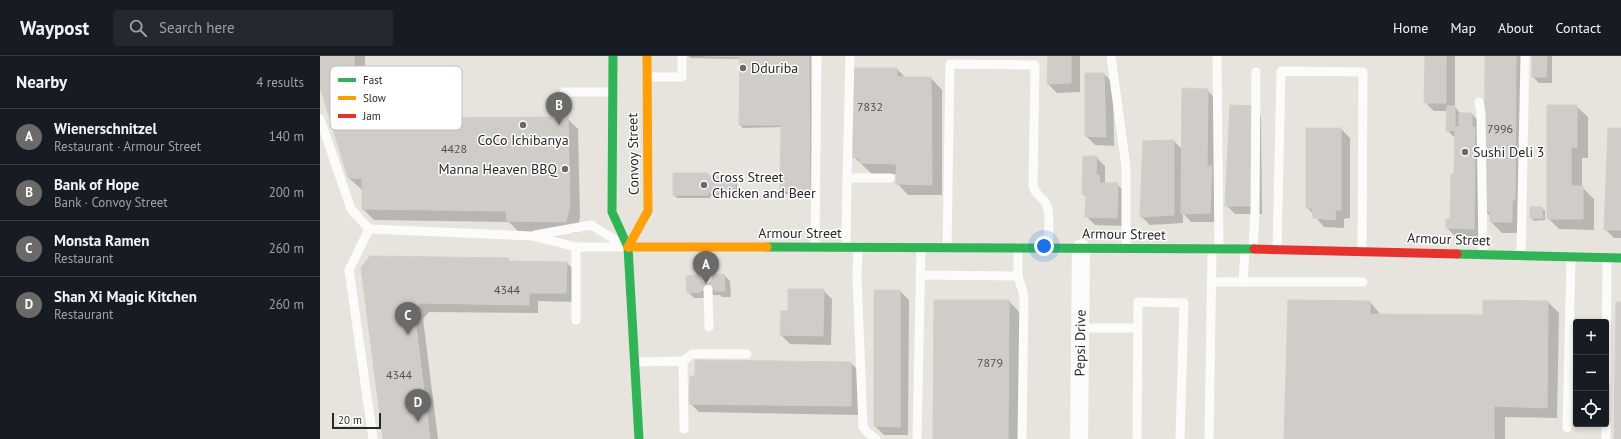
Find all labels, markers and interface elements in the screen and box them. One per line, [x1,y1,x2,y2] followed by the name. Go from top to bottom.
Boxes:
[113,10,393,46] search box
[20,16,89,40] text: Waypost
[127,17,149,39] icon: search
[159,18,235,37] text: Search here
[1393,19,1428,37] text: Home
[1450,19,1476,37] text: Map
[1498,19,1534,37] text: About
[1556,19,1601,37] text: Contact
[751,59,798,77] place label: Dduriba
[738,63,748,73] marker: Dduriba
[330,66,462,130] legend
[16,71,67,93] text: Nearby
[363,73,383,87] text: Fast
[256,74,304,91] text: 4 results
[363,91,386,105] text: Slow
[546,92,572,125] pin: B
[857,99,883,114] house number: 7832
[362,109,381,123] text: Jam
[623,113,643,195] street label: Convoy Street
[54,119,157,138] text: Wienerschnitzel
[518,120,528,130] marker: CoCo Ichibanya
[1487,121,1513,136] house number: 7996
[25,128,33,145] text: A
[269,128,304,145] text: 140 m
[477,131,569,149] place label: CoCo Ichibanya
[54,138,201,155] text: Restaurant · Armour Street
[441,141,467,156] house number: 4428
[1473,143,1545,161] place label: Sushi Deli 3
[1460,147,1470,157] marker: Sushi Deli 3
[438,160,557,178] place label: Manna Heaven BBQ
[560,164,570,174] marker: Manna Heaven BBQ
[712,168,816,202] place label: Cross Street Chicken and Beer
[54,175,139,194] text: Bank of Hope
[699,180,709,190] marker: Cross Street Chicken and Beer
[25,184,33,201] text: B
[269,184,304,201] text: 200 m
[54,194,168,211] text: Bank · Convoy Street
[758,224,842,242] street label: Armour Street
[1082,224,1166,244] street label: Armour Street
[1407,229,1491,249] street label: Armour Street
[54,231,149,250] text: Monsta Ramen
[1034,236,1054,256] your location
[25,240,33,257] text: C
[269,240,304,257] text: 260 m
[54,250,113,267] text: Restaurant
[693,251,719,284] pin: A
[494,282,521,297] house number: 4344
[54,287,197,306] text: Shan Xi Magic Kitchen
[25,296,33,313] text: D
[269,296,304,313] text: 260 m
[395,302,421,335] pin: C
[54,306,113,323] text: Restaurant
[1070,309,1090,377] street label: Pepsi Drive
[1573,319,1609,427] map controls
[1573,319,1609,355] button: +
[977,355,1003,370] house number: 7879
[1573,355,1609,391] button: −
[386,367,413,382] house number: 4344
[405,389,431,422] pin: D
[1573,391,1609,427] button: locate
[332,411,381,430] scale bar
[338,413,362,427] text: 20 m

